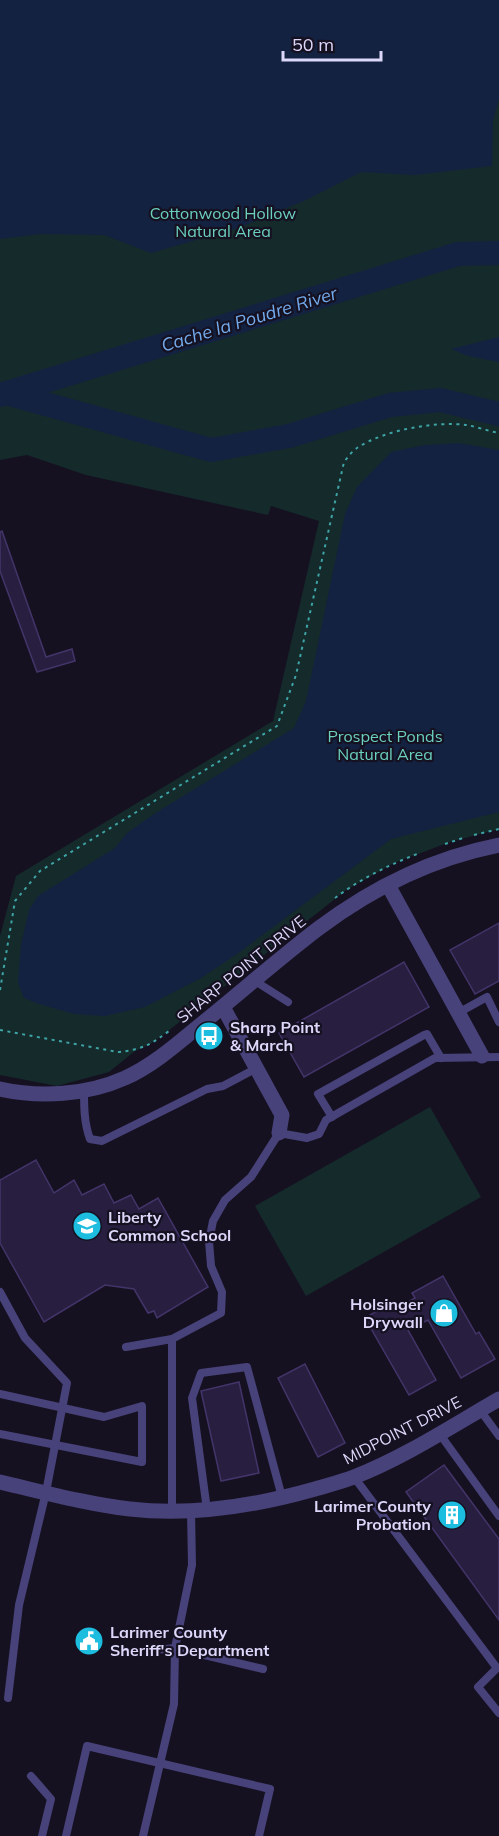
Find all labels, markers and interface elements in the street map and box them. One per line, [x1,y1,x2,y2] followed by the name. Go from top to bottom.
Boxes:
[283,24,380,62] scale bar
[292,33,334,56] text: 50 m
[150,203,296,241] park label: Cottonwood Hollow Natural Area
[158,281,341,357] water label: Cache la Poudre River
[327,726,443,764] park label: Prospect Ponds Natural Area
[173,911,309,1027] street label: SHARP POINT DRIVE
[230,1017,320,1055] place label: Sharp Point & March
[193,1020,225,1052] bus stop icon: Sharp Point & March
[108,1207,231,1245] place label: Liberty Common School
[71,1210,103,1242] school or university icon: Liberty Common School
[350,1294,424,1332] place label: Holsinger Drywall
[428,1297,460,1329] shop icon: Holsinger Drywall
[339,1392,465,1468] street label: MIDPOINT DRIVE
[314,1496,431,1534] place label: Larimer County Probation
[436,1499,468,1531] building icon: Larimer County Probation
[110,1622,269,1660] place label: Larimer County Sheriff's Department
[73,1625,105,1657] public building icon: Larimer County Sheriff's Department

